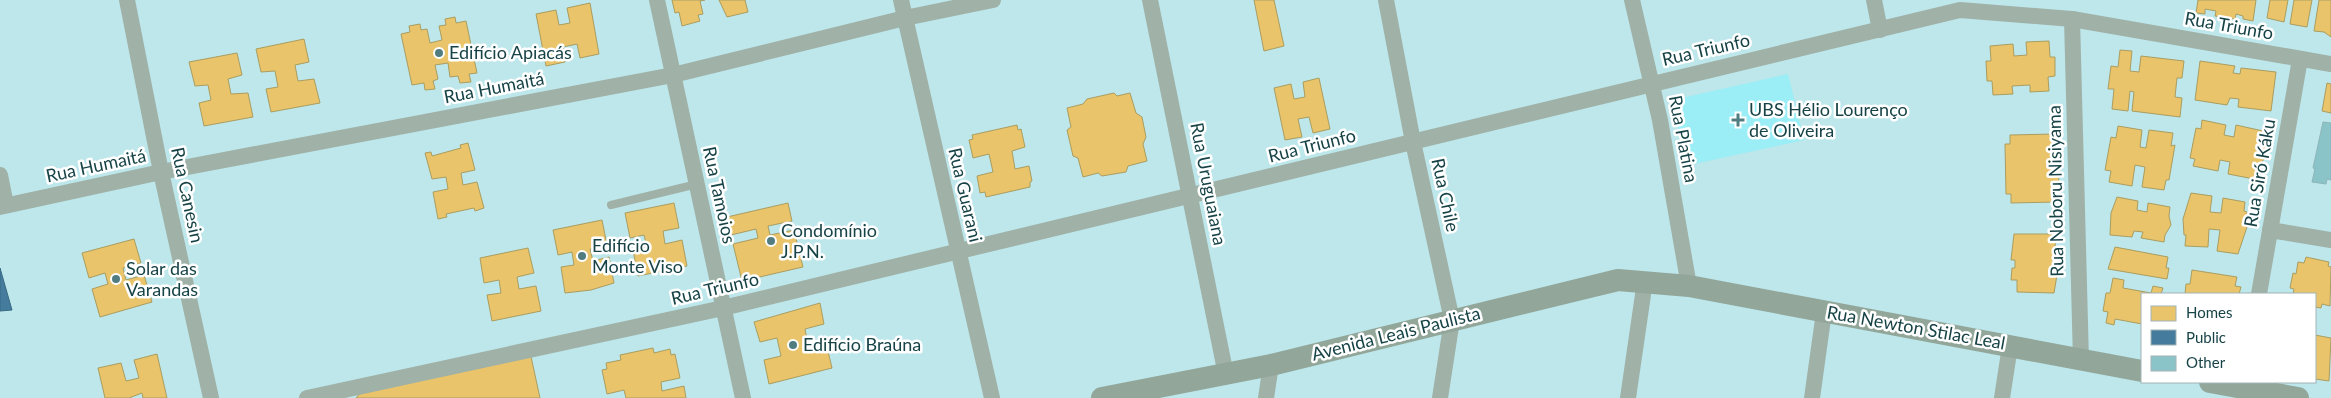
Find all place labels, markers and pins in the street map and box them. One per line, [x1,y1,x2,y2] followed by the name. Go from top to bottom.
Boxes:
[449,41,572,63] place label: Edifício Apiacás
[433,47,445,59] marker: Edifício Apiacás
[1749,98,1908,141] place label: UBS Hélio Lourenço de Oliveira
[1731,113,1745,127] marker: UBS Hélio Lourenço de Oliveira
[781,219,877,262] place label: Condomínio J.P.N.
[592,234,683,277] place label: Edifício Monte Viso
[765,235,777,247] marker: Condomínio J.P.N.
[576,250,588,262] marker: Edifício Monte Viso
[126,257,198,300] place label: Solar das Varandas
[110,273,122,285] marker: Solar das Varandas
[803,333,921,355] place label: Edifício Braúna
[787,339,799,351] marker: Edifício Braúna

